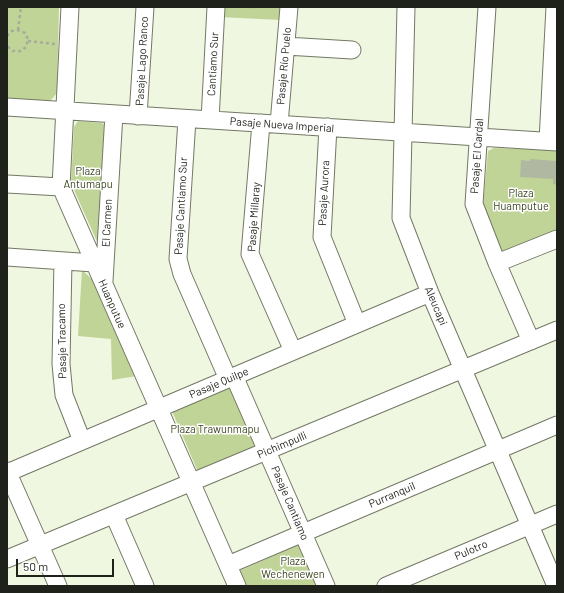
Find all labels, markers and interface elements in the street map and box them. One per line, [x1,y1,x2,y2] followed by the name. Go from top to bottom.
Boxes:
[133,16,151,106] street label: Pasaje Lago Ranco
[274,27,294,105] street label: Pasaje Río Puelo
[205,32,221,96] street label: Cantiamo Sur
[229,115,335,135] street label: Pasaje Nueva Imperial
[468,118,486,194] street label: Pasaje El Cardal
[172,157,190,255] street label: Pasaje Cantiamo Sur
[316,160,332,226] street label: Pasaje Aurora
[63,164,113,190] park label: Plaza Antumapu
[245,182,263,252] street label: Pasaje Millaray
[493,186,549,212] park label: Plaza Huamputue
[99,198,115,248] street label: El Carmen
[95,277,129,331] street label: Huanputue
[422,284,450,328] street label: Aleucapi
[55,303,69,379] street label: Pasaje Tracamo
[187,365,251,401] street label: Pasaje Quilpe
[170,422,260,436] park label: Plaza Trawunmapu
[255,429,309,461] street label: Pichimpulli
[268,464,312,542] street label: Pasaje Cantiamo
[367,479,417,511] street label: Purranquil
[452,537,490,563] street label: Pulotro
[18,551,116,577] scale bar
[261,554,325,580] park label: Plaza Wechenewen
[23,559,48,573] text: 50 m

